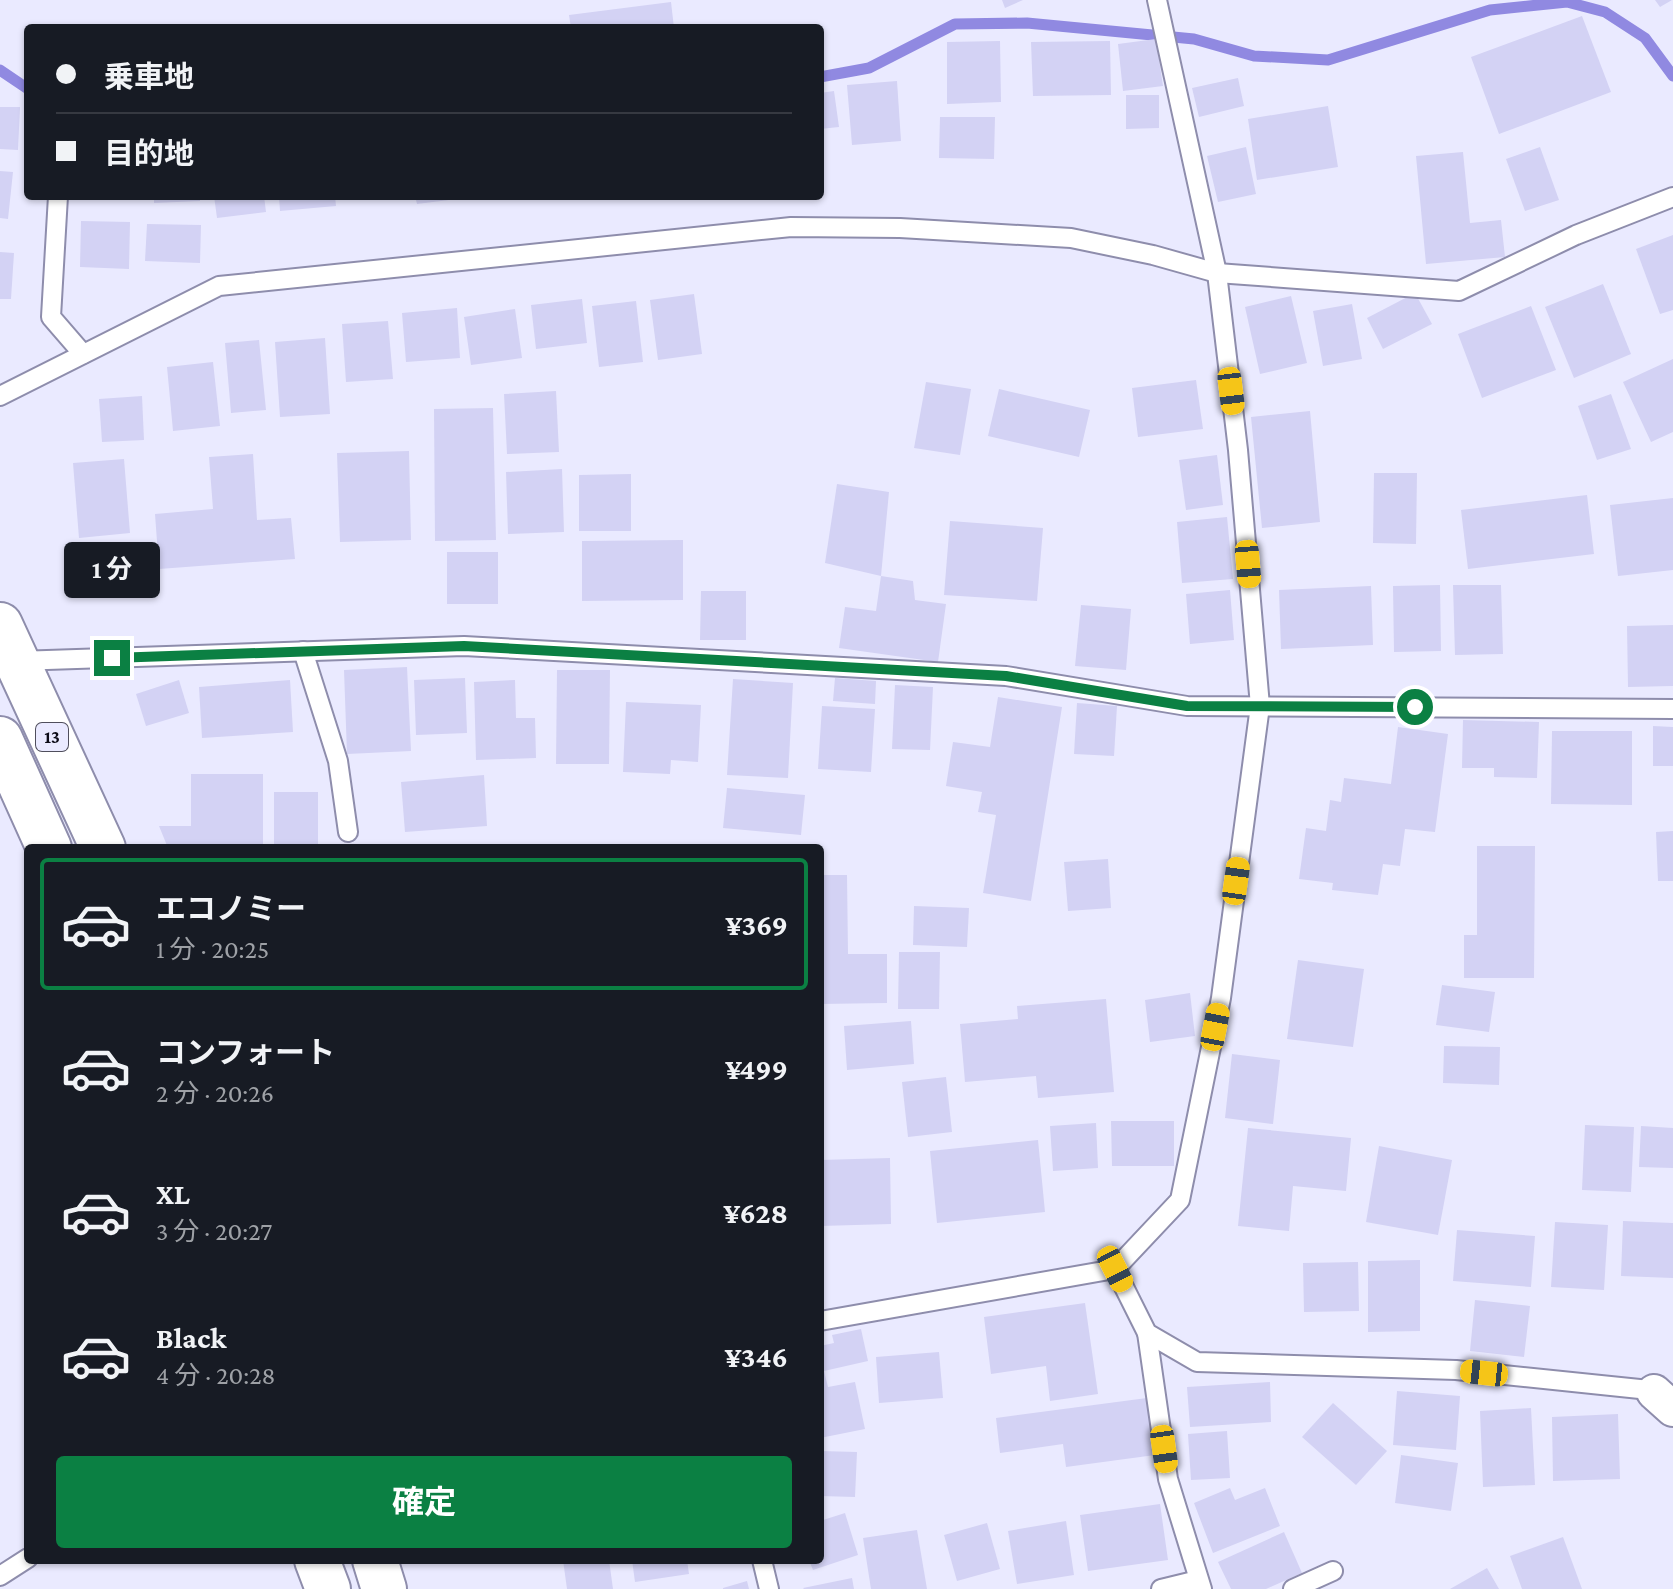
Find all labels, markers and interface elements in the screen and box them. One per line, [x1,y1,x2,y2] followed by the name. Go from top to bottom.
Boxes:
[104,60,194,93] text: 乗車地
[104,137,194,170] text: 目的地
[1216,366,1246,416] car
[1234,539,1262,589] car
[64,542,160,598] callout: 1 分
[92,555,132,584] text: 1 分
[94,640,130,676] route end
[1397,689,1433,725] route start
[36,723,68,751] road number: 13
[1221,856,1251,906] car
[60,888,132,960] icon: car
[156,892,306,925] text: エコノミー
[725,908,788,941] text: ¥369
[156,935,269,964] text: 1 分 · 20:25
[1199,1001,1231,1053] car
[60,1032,132,1104] icon: car
[156,1036,335,1069] text: コンフォート
[725,1052,788,1085] text: ¥499
[156,1079,274,1108] text: 2 分 · 20:26
[60,1176,132,1248] icon: car
[156,1177,190,1210] text: XL
[723,1196,788,1229] text: ¥628
[156,1217,272,1246] text: 3 分 · 20:27
[1093,1242,1137,1296] car
[60,1320,132,1392] icon: car
[156,1321,227,1354] text: Black
[725,1340,788,1373] text: ¥346
[1459,1359,1509,1387] car
[156,1361,276,1390] text: 4 分 · 20:28
[1149,1424,1179,1474] car
[56,1456,792,1548] button: 確定

